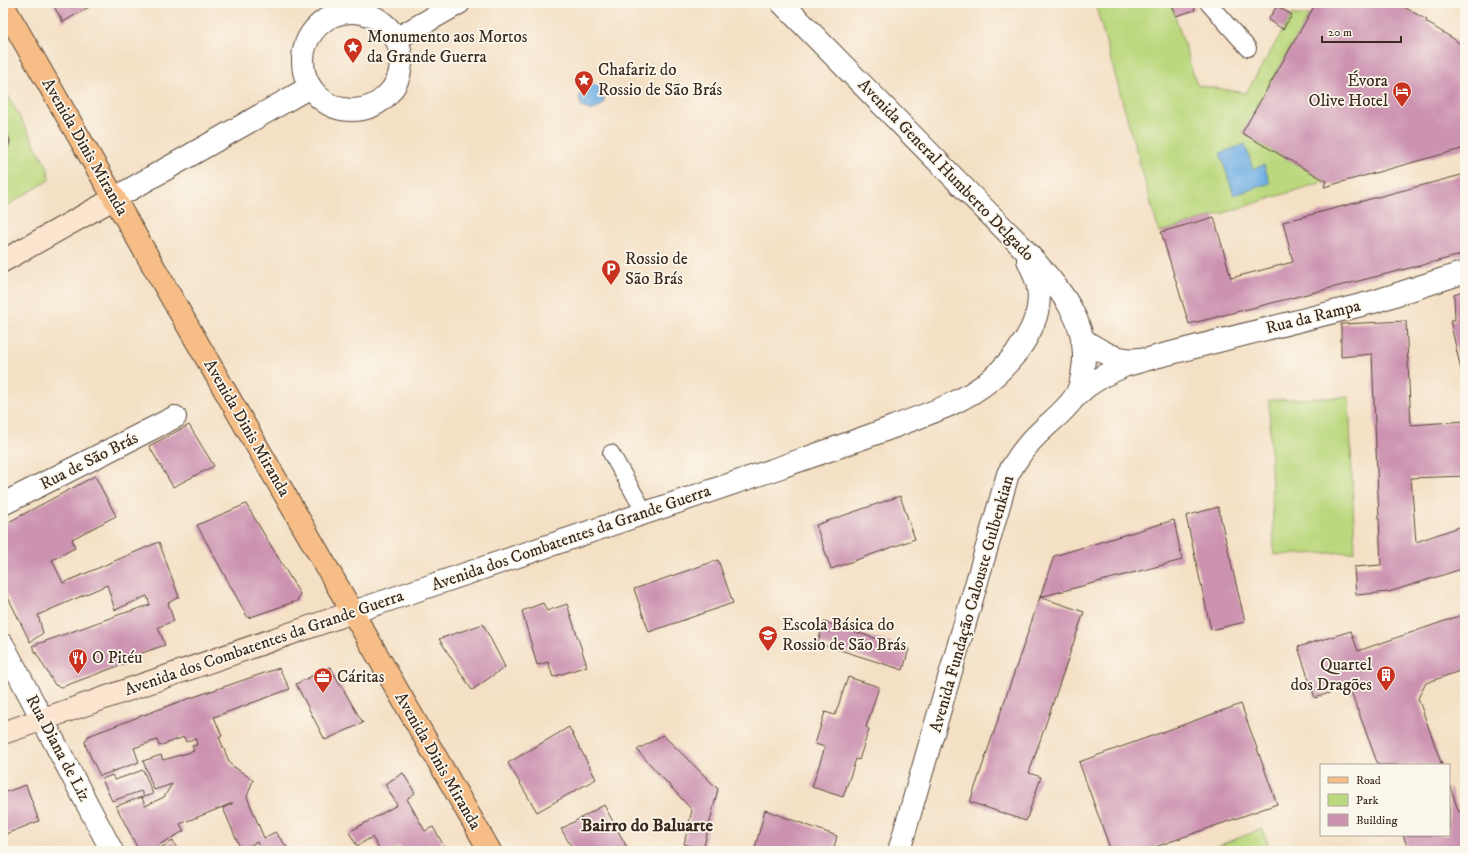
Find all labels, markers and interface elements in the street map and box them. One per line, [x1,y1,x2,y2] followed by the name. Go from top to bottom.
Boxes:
[1322,18,1401,44] scale bar
[1328,25,1352,40] text: 20 m
[367,26,528,68] place label: Monumento aos Mortos da Grande Guerra
[342,36,364,64] place icon: Monumento aos Mortos da Grande Guerra
[598,59,723,101] place label: Chafariz do Rossio de São Brás
[573,69,595,97] place icon: Chafariz do Rossio de São Brás
[1309,70,1389,112] place label: Évora Olive Hotel
[37,74,134,220] street label: Avenida Dinis Miranda
[853,74,1039,266] street label: Avenida General Humberto Delgado
[1391,80,1413,108] hotel icon: Évora Olive Hotel
[625,248,688,290] place label: Rossio de São Brás
[600,258,622,286] parking icon: Rossio de São Brás
[1263,294,1363,339] street label: Rua da Rampa
[199,355,296,501] street label: Avenida Dinis Miranda
[36,427,142,495] street label: Rua de São Brás
[925,473,1019,735] street label: Avenida Fundação Calouste Gulbenkian
[428,479,714,596] street label: Avenida dos Combatentes da Grande Guerra
[121,584,407,701] street label: Avenida dos Combatentes da Grande Guerra
[782,614,907,656] place label: Escola Básica do Rossio de São Brás
[757,624,779,652] school or university icon: Escola Básica do Rossio de São Brás
[67,647,89,675] restaurant icon: O Pitéu
[92,647,143,669] place label: O Pitéu
[1290,654,1372,696] place label: Quartel dos Dragões
[1375,664,1397,692] building icon: Quartel dos Dragões
[312,666,334,694] office icon: Cáritas
[337,666,385,688] place label: Cáritas
[390,688,487,834] street label: Avenida Dinis Miranda
[21,691,96,806] street label: Rua Diana de Liz
[1320,764,1450,836] legend
[1356,773,1381,788] text: Road
[1356,793,1378,808] text: Park
[1356,813,1397,828] text: Building
[581,815,714,837] district label: Bairro do Baluarte

